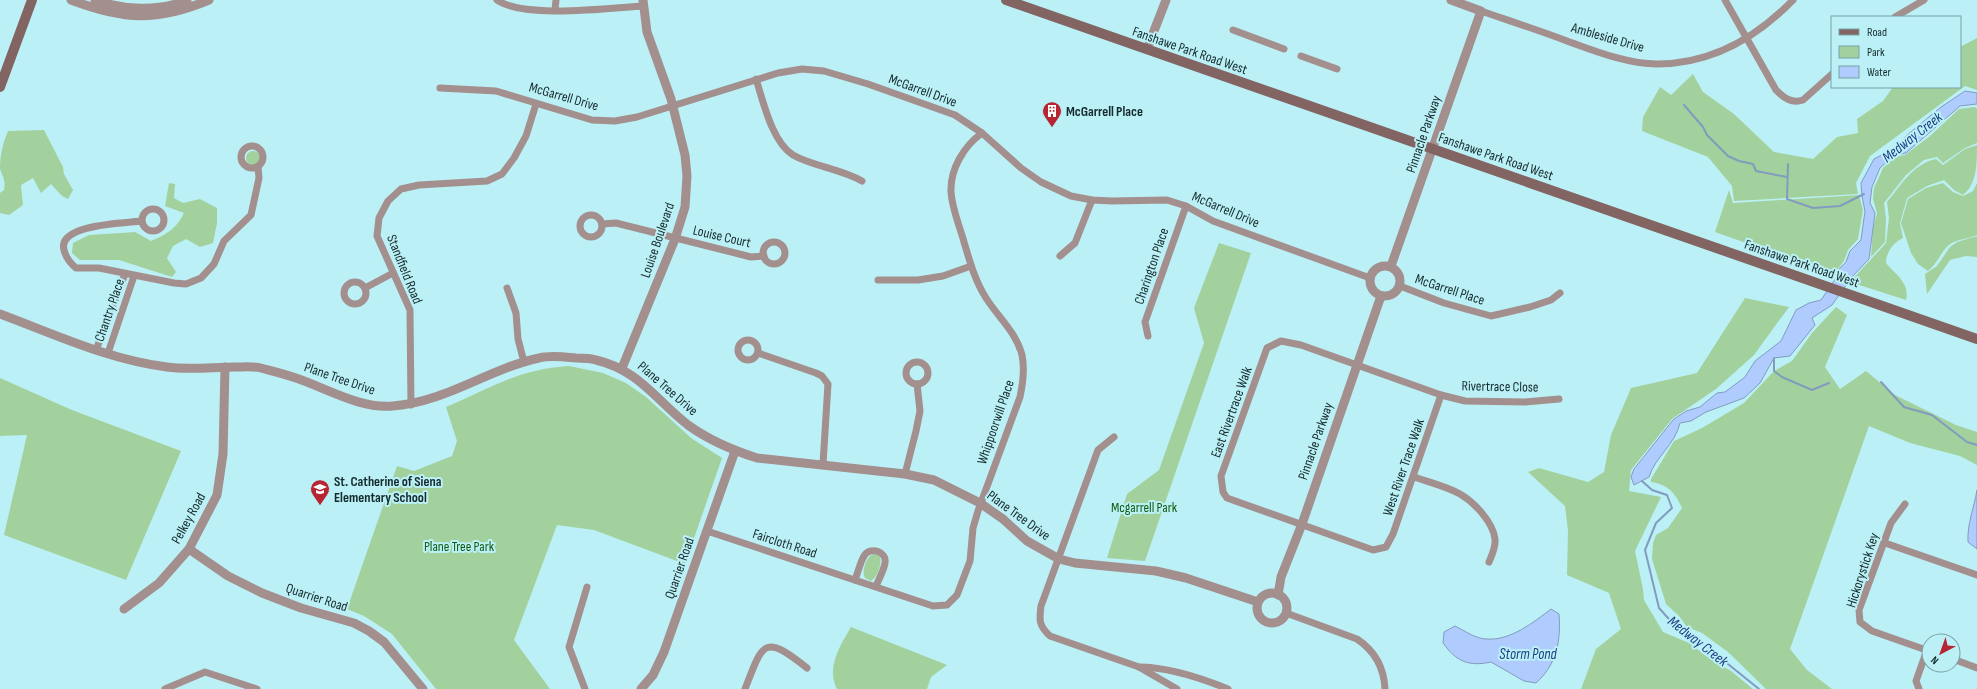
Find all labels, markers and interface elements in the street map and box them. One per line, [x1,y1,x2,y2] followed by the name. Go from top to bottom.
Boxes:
[1831,16,1961,88] legend
[1568,19,1646,56] street label: Ambleside Drive
[1130,23,1250,78] street label: Fanshawe Park Road West
[1867,25,1887,40] text: Road
[1867,45,1885,60] text: Park
[1867,65,1891,80] text: Water
[886,70,959,111] street label: McGarrell Drive
[527,78,601,115] street label: McGarrell Drive
[1402,93,1445,175] street label: Pinnacle Parkway
[1041,100,1063,128] building icon: McGarrell Place
[1066,103,1143,120] place label: McGarrell Place
[1878,108,1947,167] water label: Medway Creek
[1436,129,1556,184] street label: Fanshawe Park Road West
[1190,188,1262,231] street label: McGarrell Drive
[637,200,678,280] street label: Louise Boulevard
[691,222,753,251] street label: Louise Court
[1130,226,1172,307] street label: Charington Place
[383,232,426,306] street label: Standfield Road
[1742,236,1862,291] street label: Fanshawe Park Road West
[1413,270,1487,309] street label: McGarrell Place
[91,276,128,344] street label: Chantry Place
[302,358,378,399] street label: Plane Tree Drive
[634,358,701,419] street label: Plane Tree Drive
[1207,364,1256,460] street label: East Rivertrace Walk
[1461,377,1539,396] street label: Rivertrace Close
[973,378,1018,467] street label: Whippoorwill Place
[1294,400,1337,482] street label: Pinnacle Parkway
[1379,416,1428,518] street label: West River Trace Walk
[334,473,442,506] place label: St. Catherine of Siena Elementary School
[309,478,331,506] school or university icon: St. Catherine of Siena Elementary School
[984,487,1054,544] street label: Plane Tree Drive
[167,490,209,547] street label: Pelkey Road
[1111,499,1178,516] park label: Mcgarrell Park
[751,525,819,562] street label: Faircloth Road
[1842,530,1883,610] street label: Hickorystick Key
[661,535,698,601] street label: Quarrier Road
[424,538,495,555] park label: Plane Tree Park
[284,580,350,615] street label: Quarrier Road
[1664,612,1732,671] water label: Medway Creek
[1921,633,1961,673] north arrow
[1499,645,1558,664] water label: Storm Pond
[1928,653,1941,667] text: N

